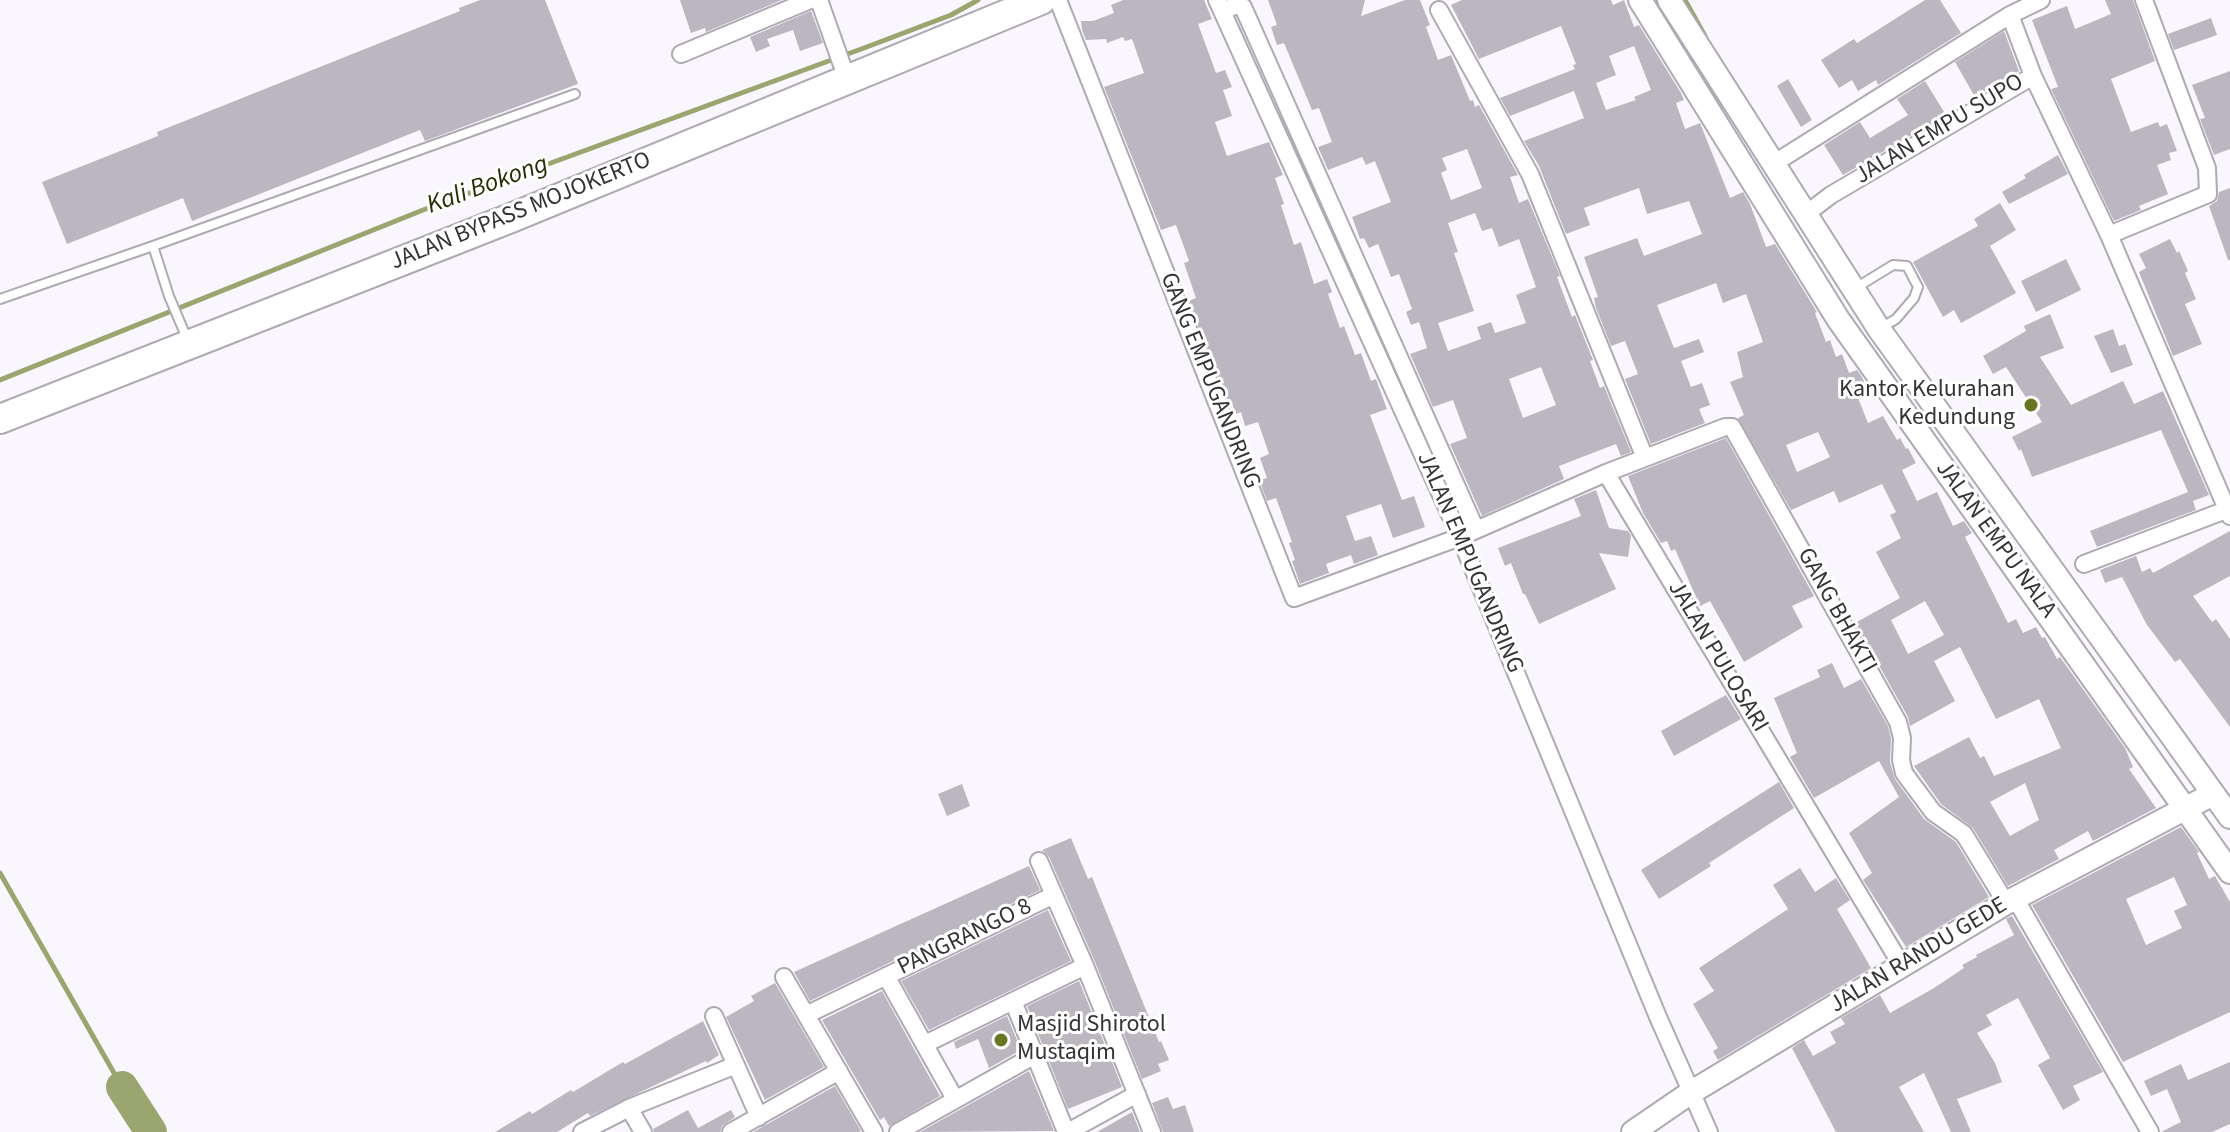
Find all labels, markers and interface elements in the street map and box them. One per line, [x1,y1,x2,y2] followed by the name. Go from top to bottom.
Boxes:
[1851,68,2029,192] street label: JALAN EMPU SUPO
[387,147,655,277] street label: JALAN BYPASS MOJOKERTO
[423,150,553,222] water label: Kali Bokong
[1152,269,1266,493] street label: GANG EMPUGANDRING
[1839,377,2015,433] place label: Kantor Kelurahan Kedundung
[2022,396,2040,414] marker: Kantor Kelurahan Kedundung
[1409,448,1529,678] street label: JALAN EMPUGANDRING
[1928,456,2062,624] street label: JALAN EMPU NALA
[1790,544,1882,678] street label: GANG BHAKTI
[1661,576,1773,738] street label: JALAN PULOSARI
[1825,892,2013,1020] street label: JALAN RANDU GEDE
[893,893,1037,983] street label: PANGRANGO 8
[1017,1012,1166,1068] place label: Masjid Shirotol Mustaqim
[992,1031,1010,1049] marker: Masjid Shirotol Mustaqim

